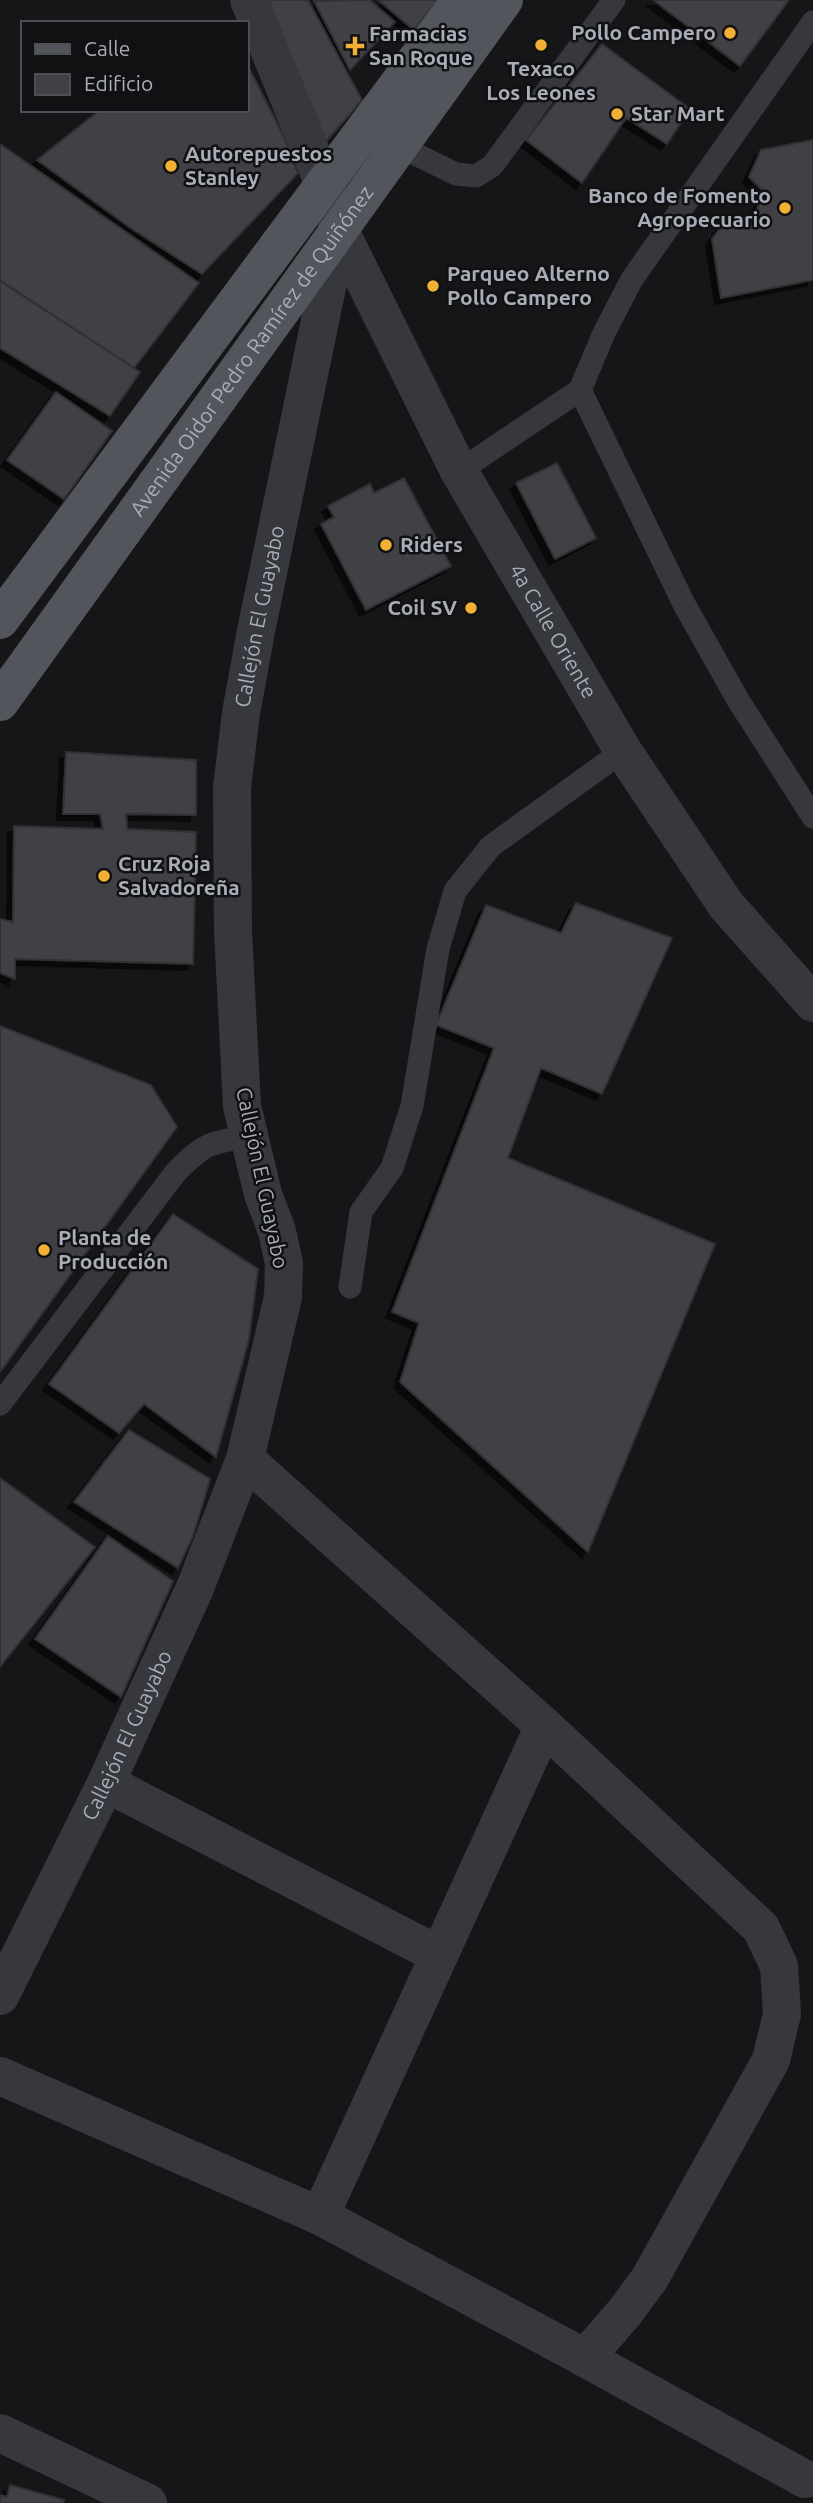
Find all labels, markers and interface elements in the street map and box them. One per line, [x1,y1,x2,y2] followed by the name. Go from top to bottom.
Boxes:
[571,20,716,44] place label: Pollo Campero
[21,21,248,112] legend
[369,21,473,69] place label: Farmacias San Roque
[722,25,738,41] marker: Pollo Campero
[84,36,130,60] text: Calle
[533,37,549,53] marker: Texaco Los Leones
[347,38,363,54] marker: Farmacias San Roque
[486,56,596,104] place label: Texaco Los Leones
[84,71,153,95] text: Edificio
[631,101,724,125] place label: Star Mart
[609,106,625,122] marker: Star Mart
[185,141,332,189] place label: Autorepuestos Stanley
[163,158,179,174] marker: Autorepuestos Stanley
[124,181,378,520] street label: Avenida Oidor Pedro Ramírez de Quiñónez
[588,183,771,231] place label: Banco de Fomento Agropecuario
[777,200,793,216] marker: Banco de Fomento Agropecuario
[447,261,610,309] place label: Parqueo Alterno Pollo Campero
[425,278,441,294] marker: Parqueo Alterno Pollo Campero
[229,523,289,709] street label: Callejón El Guayabo
[400,532,463,556] place label: Riders
[378,537,394,553] marker: Riders
[505,559,602,702] street label: 4a Calle Oriente
[387,595,457,619] place label: Coil SV
[463,600,479,616] marker: Coil SV
[118,851,240,899] place label: Cruz Roja Salvadoreña
[96,868,112,884] marker: Cruz Roja Salvadoreña
[232,1085,294,1271] street label: Callejón El Guayabo
[58,1225,168,1273] place label: Planta de Producción
[36,1242,52,1258] marker: Planta de Producción
[76,1646,176,1824] street label: Callejón El Guayabo

